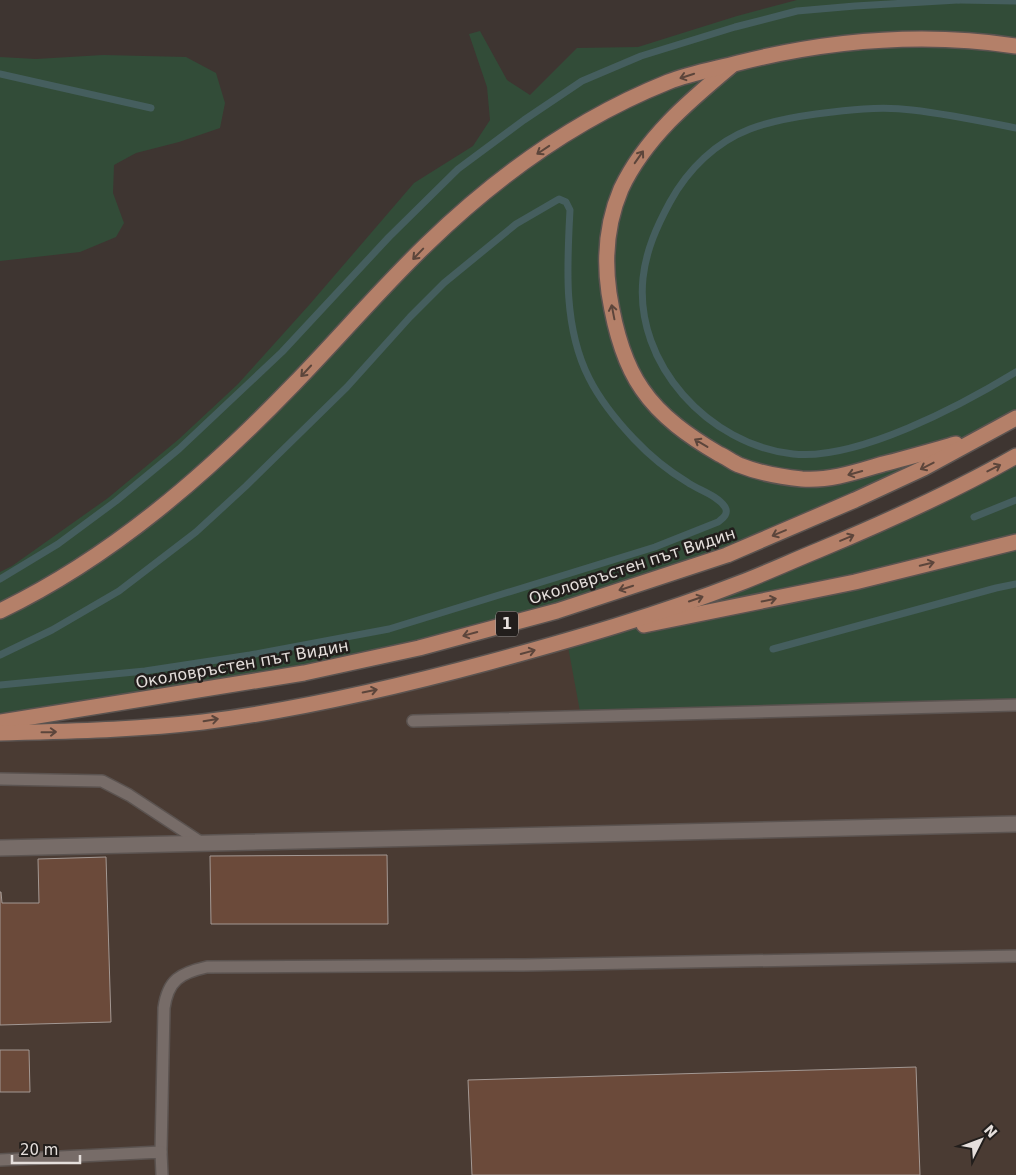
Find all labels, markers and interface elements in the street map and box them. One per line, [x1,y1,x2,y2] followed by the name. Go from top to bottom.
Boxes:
[679,72,695,81] one-way arrow
[536,145,550,155] one-way arrow
[634,151,645,165] one-way arrow
[412,247,424,260] one-way arrow
[607,305,617,321] one-way arrow
[300,365,312,378] one-way arrow
[694,437,708,447] one-way arrow
[920,462,935,471] one-way arrow
[986,463,1001,473] one-way arrow
[847,468,863,478] one-way arrow
[526,524,738,608] street label: Околовръстен път Видин
[772,528,787,538] one-way arrow
[839,533,854,543] one-way arrow
[919,559,935,568] one-way arrow
[619,584,635,594] one-way arrow
[688,594,703,603] one-way arrow
[760,595,776,604] one-way arrow
[496,612,518,636] road number: 1
[463,630,479,639] one-way arrow
[134,636,350,692] street label: Околовръстен път Видин
[520,646,536,656] one-way arrow
[362,686,378,695] one-way arrow
[202,715,218,725] one-way arrow
[40,727,56,737] one-way arrow
[956,1115,1006,1165] north arrow
[981,1122,1001,1141] text: N
[12,1132,80,1164] scale bar
[20,1141,58,1159] text: 20 m

